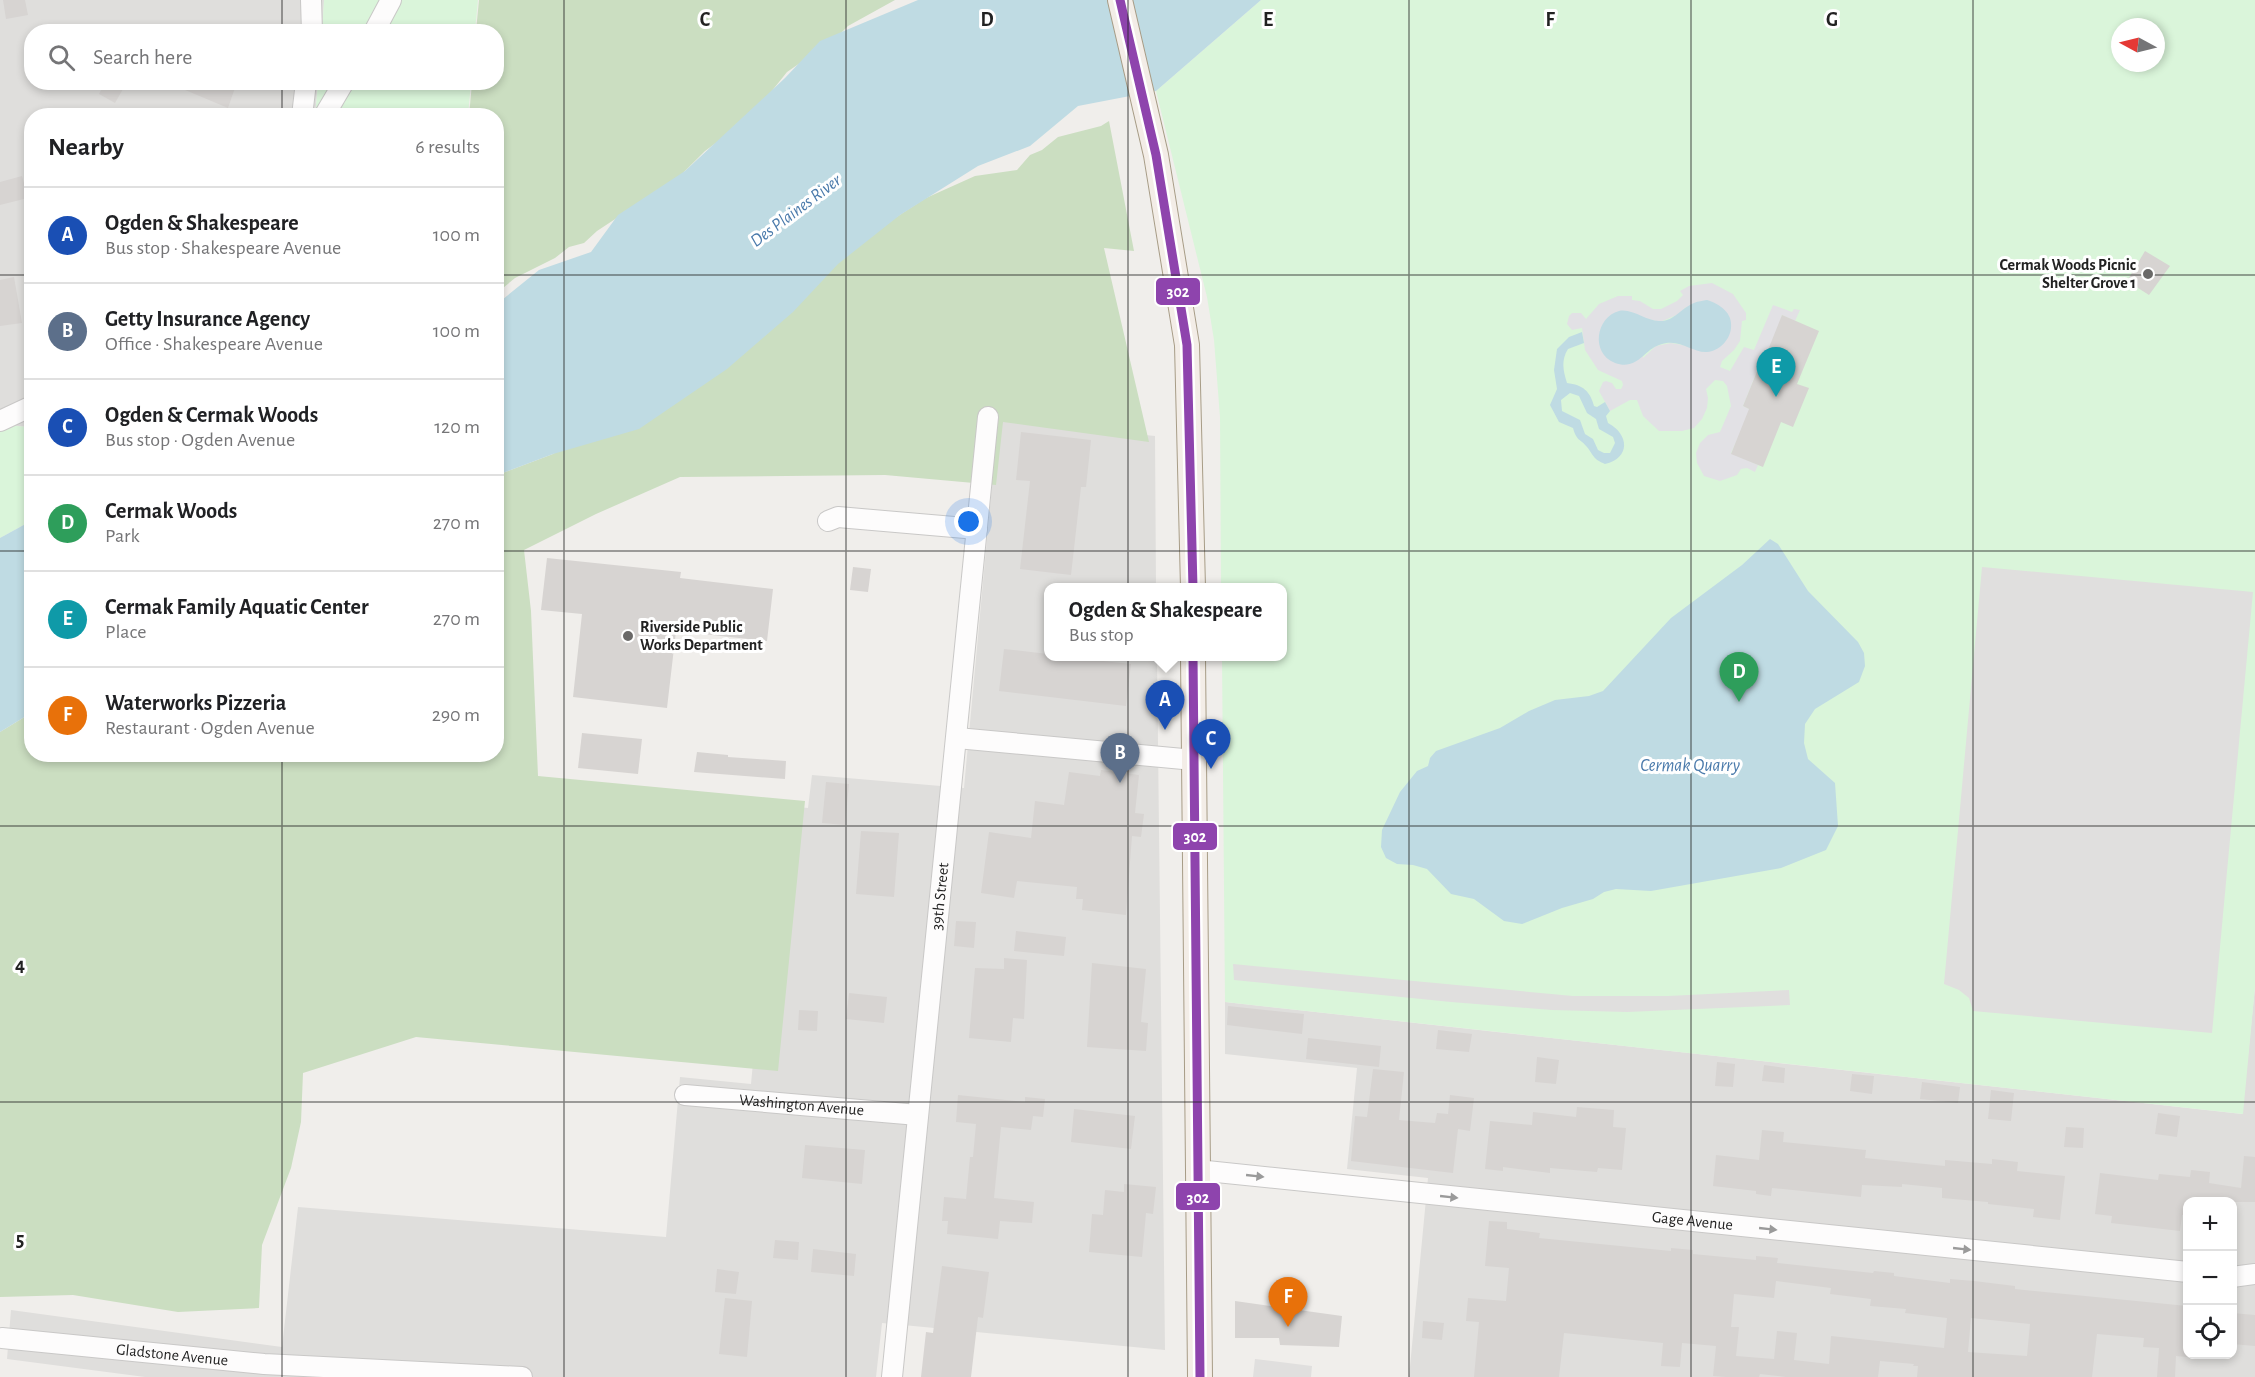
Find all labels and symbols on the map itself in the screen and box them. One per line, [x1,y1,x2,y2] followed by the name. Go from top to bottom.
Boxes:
[700,10,711,30] text: C
[980,10,994,30] text: D
[1263,10,1273,30] text: E
[1545,10,1555,30] text: F
[1826,10,1838,30] text: G
[2111,18,2165,72] north arrow
[747,171,846,251] water label: Des Plaines River
[2000,257,2136,291] place label: Cermak Woods Picnic Shelter Grove 1
[2141,267,2155,281] marker: Cermak Woods Picnic Shelter Grove 1
[1155,277,1201,306] line badge: 302
[1167,284,1190,300] text: 302
[1756,348,1796,397] pin: E
[954,507,983,536] your location
[640,619,763,653] place label: Riverside Public Works Department
[621,629,635,643] marker: Riverside Public Works Department
[1720,652,1758,702] pin: D
[1146,680,1184,730] pin: A
[1192,720,1230,769] pin: C
[1100,734,1140,783] pin: B
[1640,757,1740,775] water label: Cermak Quarry
[1172,822,1218,851] line badge: 302
[1184,829,1207,845] text: 302
[929,862,951,931] street label: 39th Street
[15,955,25,975] text: 4
[738,1092,865,1118] street label: Washington Avenue
[1246,1171,1265,1181] one-way arrow
[1175,1182,1221,1211] line badge: 302
[1187,1190,1210,1206] text: 302
[1440,1192,1459,1201] one-way arrow
[1651,1209,1734,1233] street label: Gage Avenue
[1759,1224,1778,1234] one-way arrow
[16,1230,24,1250] text: 5
[1953,1244,1972,1254] one-way arrow
[1268,1278,1308,1327] pin: F
[115,1341,229,1368] street label: Gladstone Avenue

